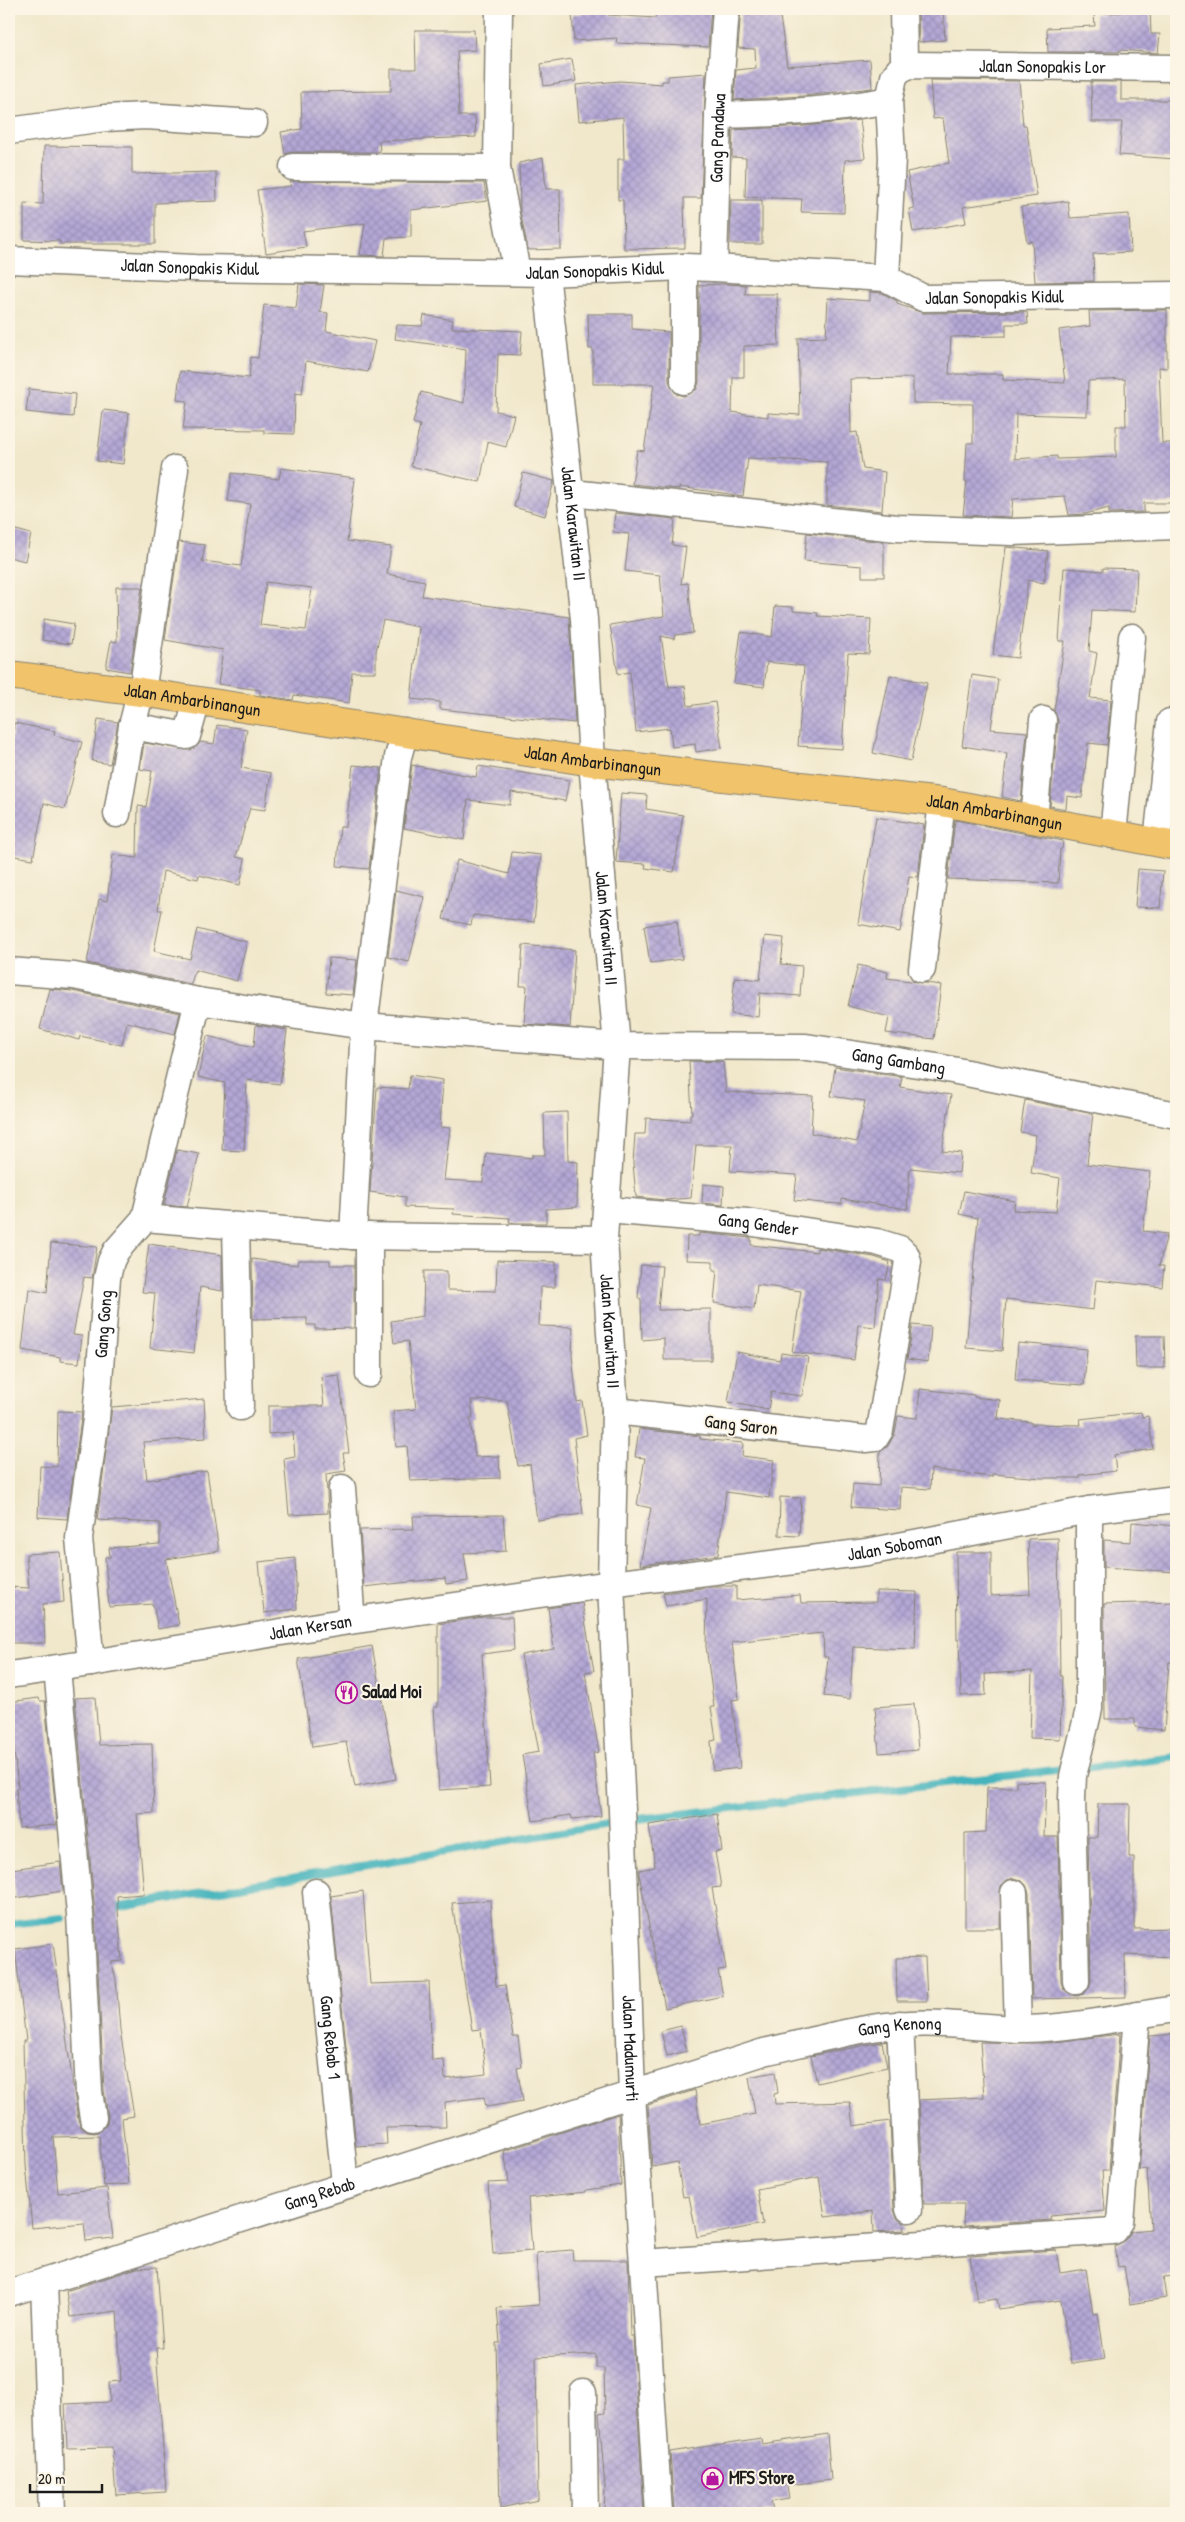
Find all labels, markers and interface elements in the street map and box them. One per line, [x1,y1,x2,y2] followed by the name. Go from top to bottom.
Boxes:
[979,53,1106,79] street label: Jalan Sonopakis Lor
[703,92,732,183] street label: Gang Pandawa
[120,252,260,281] street label: Jalan Sonopakis Kidul
[525,255,665,285] street label: Jalan Sonopakis Kidul
[925,283,1064,310] street label: Jalan Sonopakis Kidul
[555,465,593,582] street label: Jalan Karawitan II
[122,677,263,722] street label: Jalan Ambarbinangun
[522,739,663,782] street label: Jalan Ambarbinangun
[925,787,1065,836] street label: Jalan Ambarbinangun
[590,870,625,986] street label: Jalan Karawitan II
[850,1041,948,1080] street label: Gang Gambang
[717,1207,800,1242] street label: Gang Gender
[594,1273,627,1389] street label: Jalan Karawitan II
[88,1289,118,1359] street label: Gang Gong
[703,1408,779,1441] street label: Gang Saron
[846,1525,944,1566] street label: Jalan Soboman
[267,1608,353,1646] street label: Jalan Kersan
[362,1679,422,1704] place label: Salad Moi
[334,1680,358,1704] restaurant icon: Salad Moi
[314,1994,348,2080] street label: Gang Rebab 1
[617,1995,645,2102] street label: Jalan Madumurti
[856,2010,942,2042] street label: Gang Kenong
[281,2170,358,2216] street label: Gang Rebab
[30,2462,102,2494] scale bar
[729,2465,795,2490] place label: MFS Store
[701,2466,725,2490] shop icon: MFS Store
[38,2468,65,2489] text: 20 m

